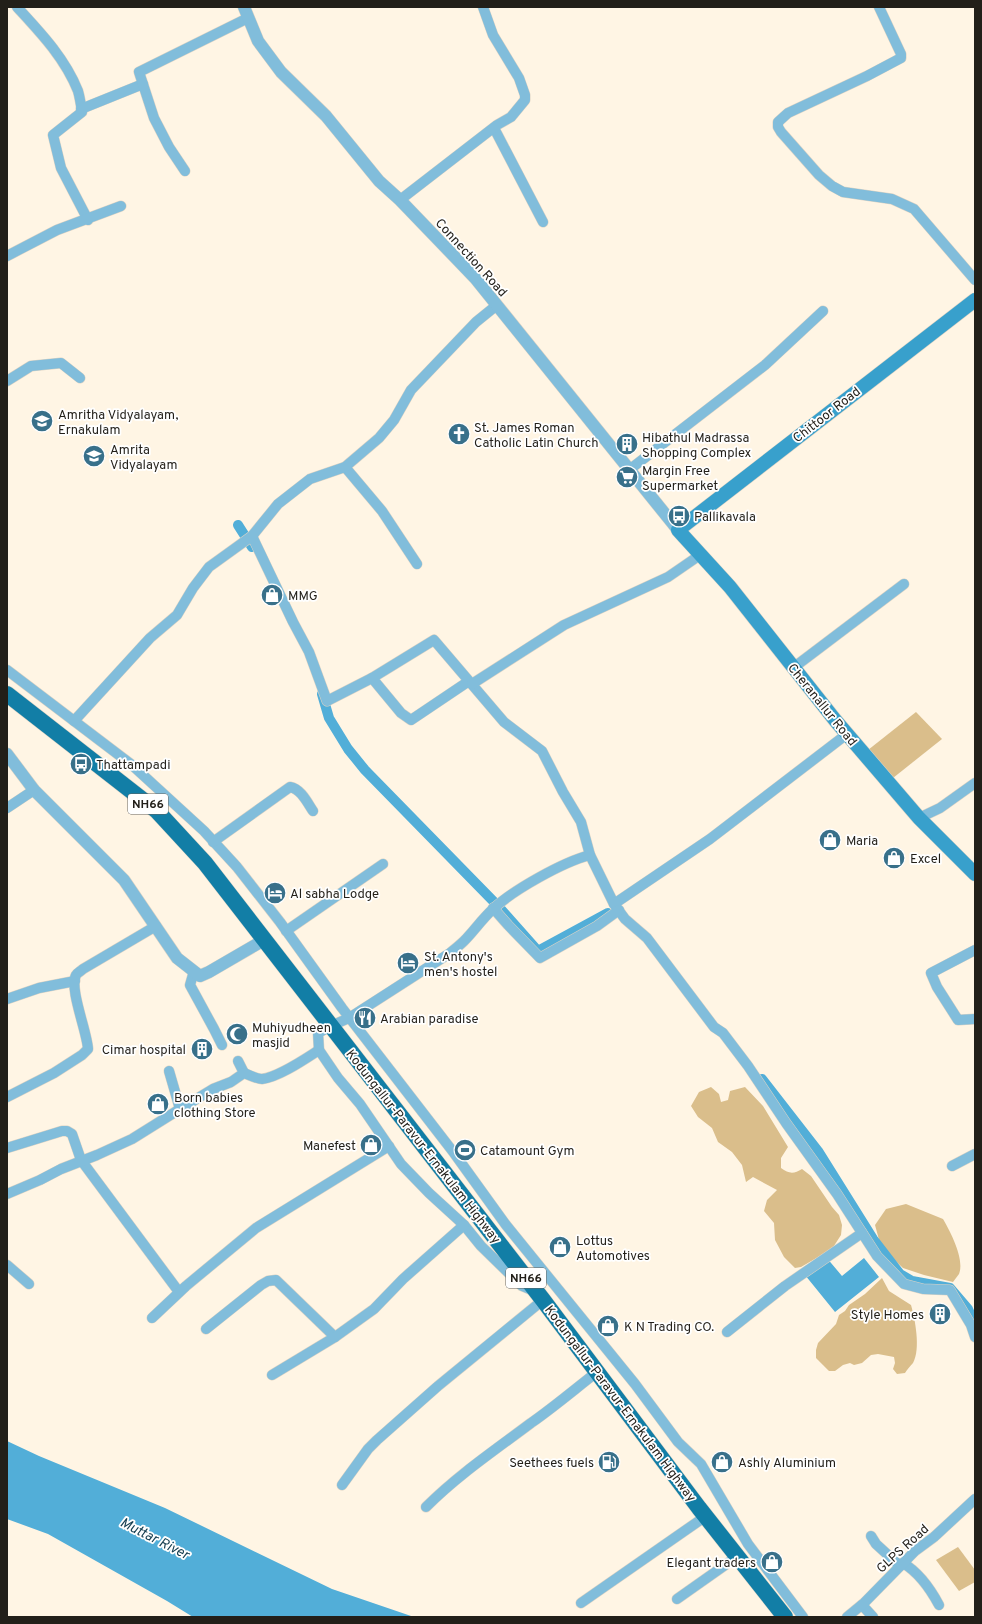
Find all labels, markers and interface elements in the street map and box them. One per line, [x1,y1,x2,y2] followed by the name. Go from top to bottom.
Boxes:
[431,216,510,301] street label: Connection Road
[790,384,864,447] street label: Chittoor Road
[29,408,55,434] school or university icon: Amritha Vidyalayam, Ernakulam
[58,408,178,439] place label: Amritha Vidyalayam, Ernakulam
[446,421,472,447] church icon: St. James Roman Catholic Latin Church
[474,421,599,452] place label: St. James Roman Catholic Latin Church
[614,431,640,457] building icon: Hibathul Madrassa Shopping Complex
[642,431,752,462] place label: Hibathul Madrassa Shopping Complex
[81,443,107,469] school or university icon: Amrita Vidyalayam
[110,443,177,474] place label: Amrita Vidyalayam
[614,464,640,490] supermarket icon: Margin Free Supermarket
[642,464,718,495] place label: Margin Free Supermarket
[666,503,692,529] bus stop icon: Pallikavala
[694,510,756,526] place label: Pallikavala
[259,582,285,608] shop icon: MMG
[288,589,318,605] place label: MMG
[783,661,860,750] street label: Cheranallur Road
[68,751,94,777] bus stop icon: Thattampadi
[96,758,170,774] place label: Thattampadi
[128,794,168,814] road number: NH66
[817,827,843,853] shop icon: Maria
[846,834,878,850] place label: Maria
[881,845,907,871] shop icon: Excel
[910,852,941,868] place label: Excel
[262,880,288,906] hotel icon: Al sabha Lodge
[290,887,379,903] place label: Al sabha Lodge
[395,950,421,976] hotel icon: St. Antony's men's hostel
[424,950,497,981] place label: St. Antony's men's hostel
[352,1005,378,1031] restaurant icon: Arabian paradise
[380,1012,478,1028] place label: Arabian paradise
[224,1021,250,1047] mosque icon: Muhiyudheen masjid
[252,1021,331,1052] place label: Muhiyudheen masjid
[189,1036,215,1062] building icon: Cimar hospital
[102,1043,186,1059] place label: Cimar hospital
[342,1047,503,1248] street label: Kodungallur-Paravur-Ernakulam Highway
[145,1091,171,1117] shop icon: Born babies clothing Store
[174,1091,256,1122] place label: Born babies clothing Store
[358,1132,384,1158] shop icon: Manefest
[452,1137,478,1163] sports icon: Catamount Gym
[303,1139,356,1155] place label: Manefest
[480,1144,575,1160] place label: Catamount Gym
[547,1234,573,1260] shop icon: Lottus Automotives
[576,1234,650,1265] place label: Lottus Automotives
[506,1268,546,1288] road number: NH66
[927,1301,953,1327] building icon: Style Homes
[540,1303,699,1506] street label: Kodungallur-Paravur-Ernakulam Highway
[851,1308,924,1324] place label: Style Homes
[595,1313,621,1339] shop icon: K N Trading CO.
[624,1320,714,1336] place label: K N Trading CO.
[596,1449,622,1475] fuel station icon: Seethees fuels
[709,1449,735,1475] shop icon: Ashly Aluminium
[509,1456,594,1472] place label: Seethees fuels
[738,1456,836,1472] place label: Ashly Aluminium
[117,1515,193,1565] water label: Muttar River
[874,1522,933,1577] street label: GLPS Road
[759,1549,785,1575] shop icon: Elegant traders
[666,1556,756,1572] place label: Elegant traders

